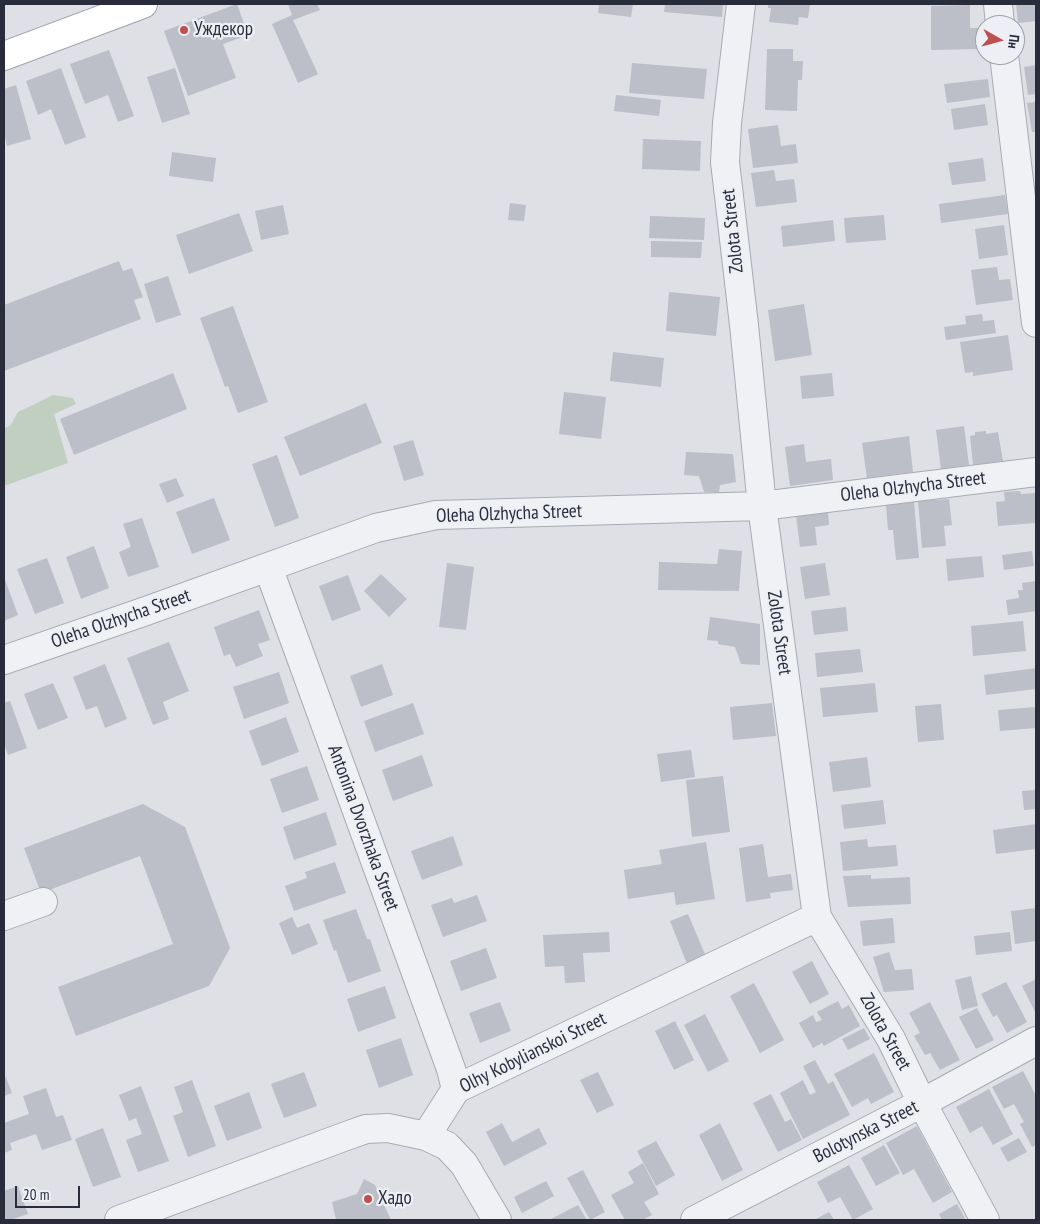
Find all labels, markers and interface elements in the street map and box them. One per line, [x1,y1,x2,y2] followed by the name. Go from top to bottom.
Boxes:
[975,15,1025,65] north arrow
[194,19,253,41] place label: Уждекор
[178,24,190,36] marker: Уждекор
[1004,34,1024,50] text: Пн
[717,188,749,274] street label: Zolota Street
[839,467,987,507] street label: Oleha Olzhycha Street
[436,500,582,528] street label: Oleha Olzhycha Street
[48,584,194,654] street label: Oleha Olzhycha Street
[762,590,796,676] street label: Zolota Street
[322,742,404,914] street label: Antonina Dvorzhaka Street
[855,989,915,1075] street label: Zolota Street
[456,1008,610,1098] street label: Olhy Kobylianskoi Street
[810,1096,922,1168] street label: Bolotynska Street
[18,1176,82,1208] scale bar
[23,1185,49,1204] text: 20 m
[378,1188,412,1210] place label: Хадо
[362,1193,374,1205] marker: Хадо

